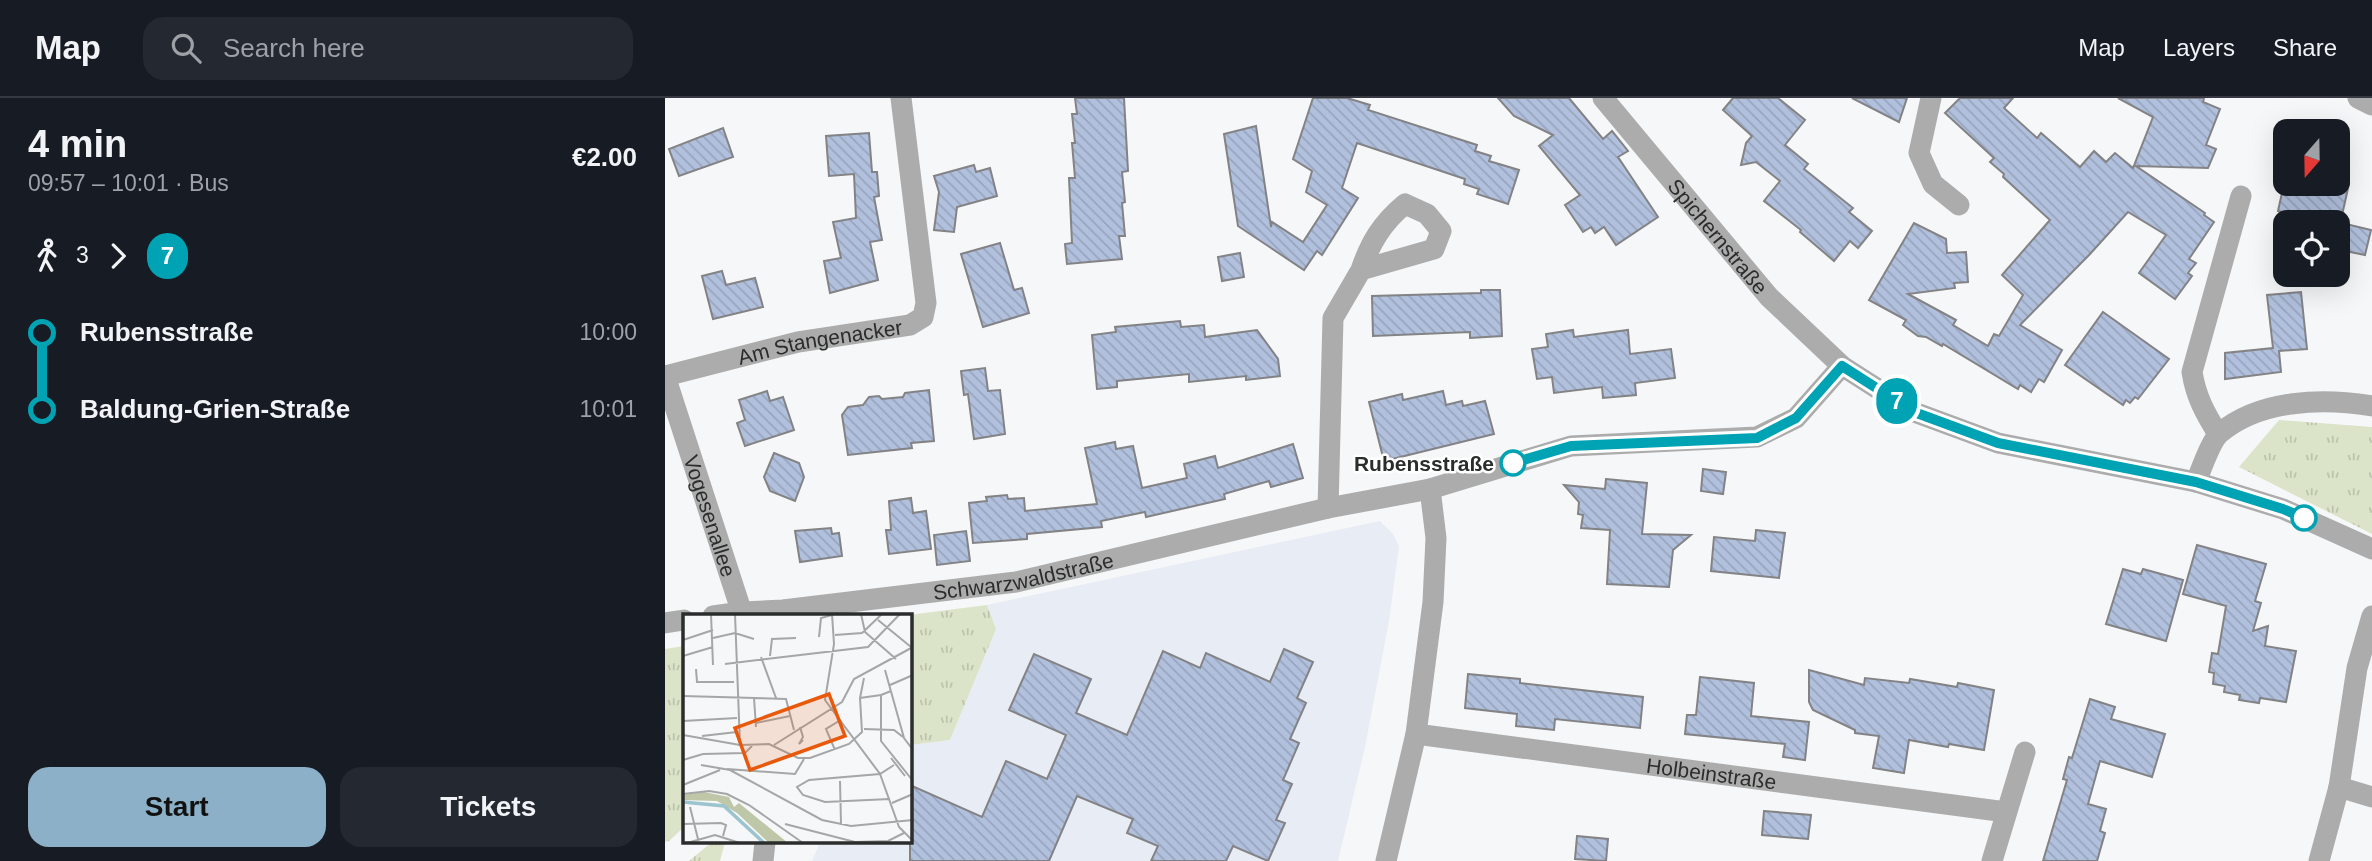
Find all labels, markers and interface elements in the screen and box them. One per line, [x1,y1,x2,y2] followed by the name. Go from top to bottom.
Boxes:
[143,17,633,80] search box
[35,29,101,66] text: Map
[167,29,205,67] icon: search
[223,33,365,63] text: Search here
[2078,34,2125,61] text: Map
[2163,34,2235,61] text: Layers
[2273,34,2337,61] text: Share
[2273,119,2350,196] north arrow
[2273,119,2350,287] map controls
[28,123,127,165] text: 4 min
[572,142,637,172] text: €2.00
[28,170,229,196] text: 09:57 – 10:01 · Bus
[1664,174,1773,298] street label: Spichernstraße
[2273,210,2350,287] button: locate
[28,237,66,275] icon: walk
[99,237,137,275] icon: forward
[76,242,89,268] text: 3
[161,242,174,269] text: 7
[735,315,904,368] street label: Am Stangenacker
[80,317,253,347] text: Rubensstraße
[579,319,637,345] text: 10:00
[1874,378,1920,424] line badge: 7
[1890,387,1904,414] text: 7
[80,394,350,424] text: Baldung-Grien-Straße
[579,396,637,422] text: 10:01
[1500,450,1526,476] marker: Rubensstraße
[680,452,741,579] street label: Vogesenallee
[1354,452,1494,475] place label: Rubensstraße
[2291,505,2317,531] unlabelled marker
[932,548,1116,603] street label: Schwarzwaldstraße
[683,614,912,844] inset map
[1645,753,1778,793] street label: Holbeinstraße
[28,767,326,847] button: Start
[340,767,637,847] button: Tickets

